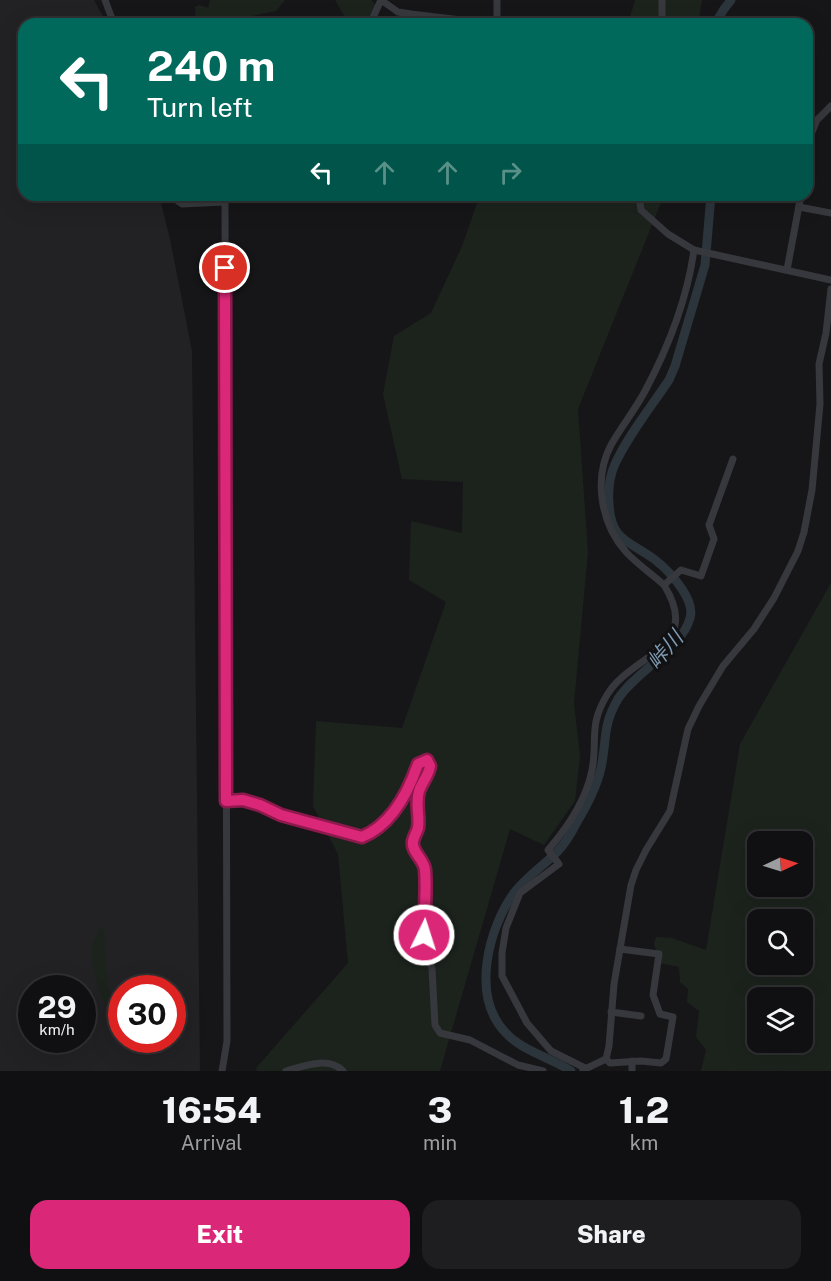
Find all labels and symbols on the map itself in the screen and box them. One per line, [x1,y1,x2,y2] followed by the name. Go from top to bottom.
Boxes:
[199,242,250,293] pin
[641,624,689,674] water label: 峠川
[747,831,813,897] north arrow
[392,903,456,967] position arrow
[108,975,186,1053] speed limit sign: 30

